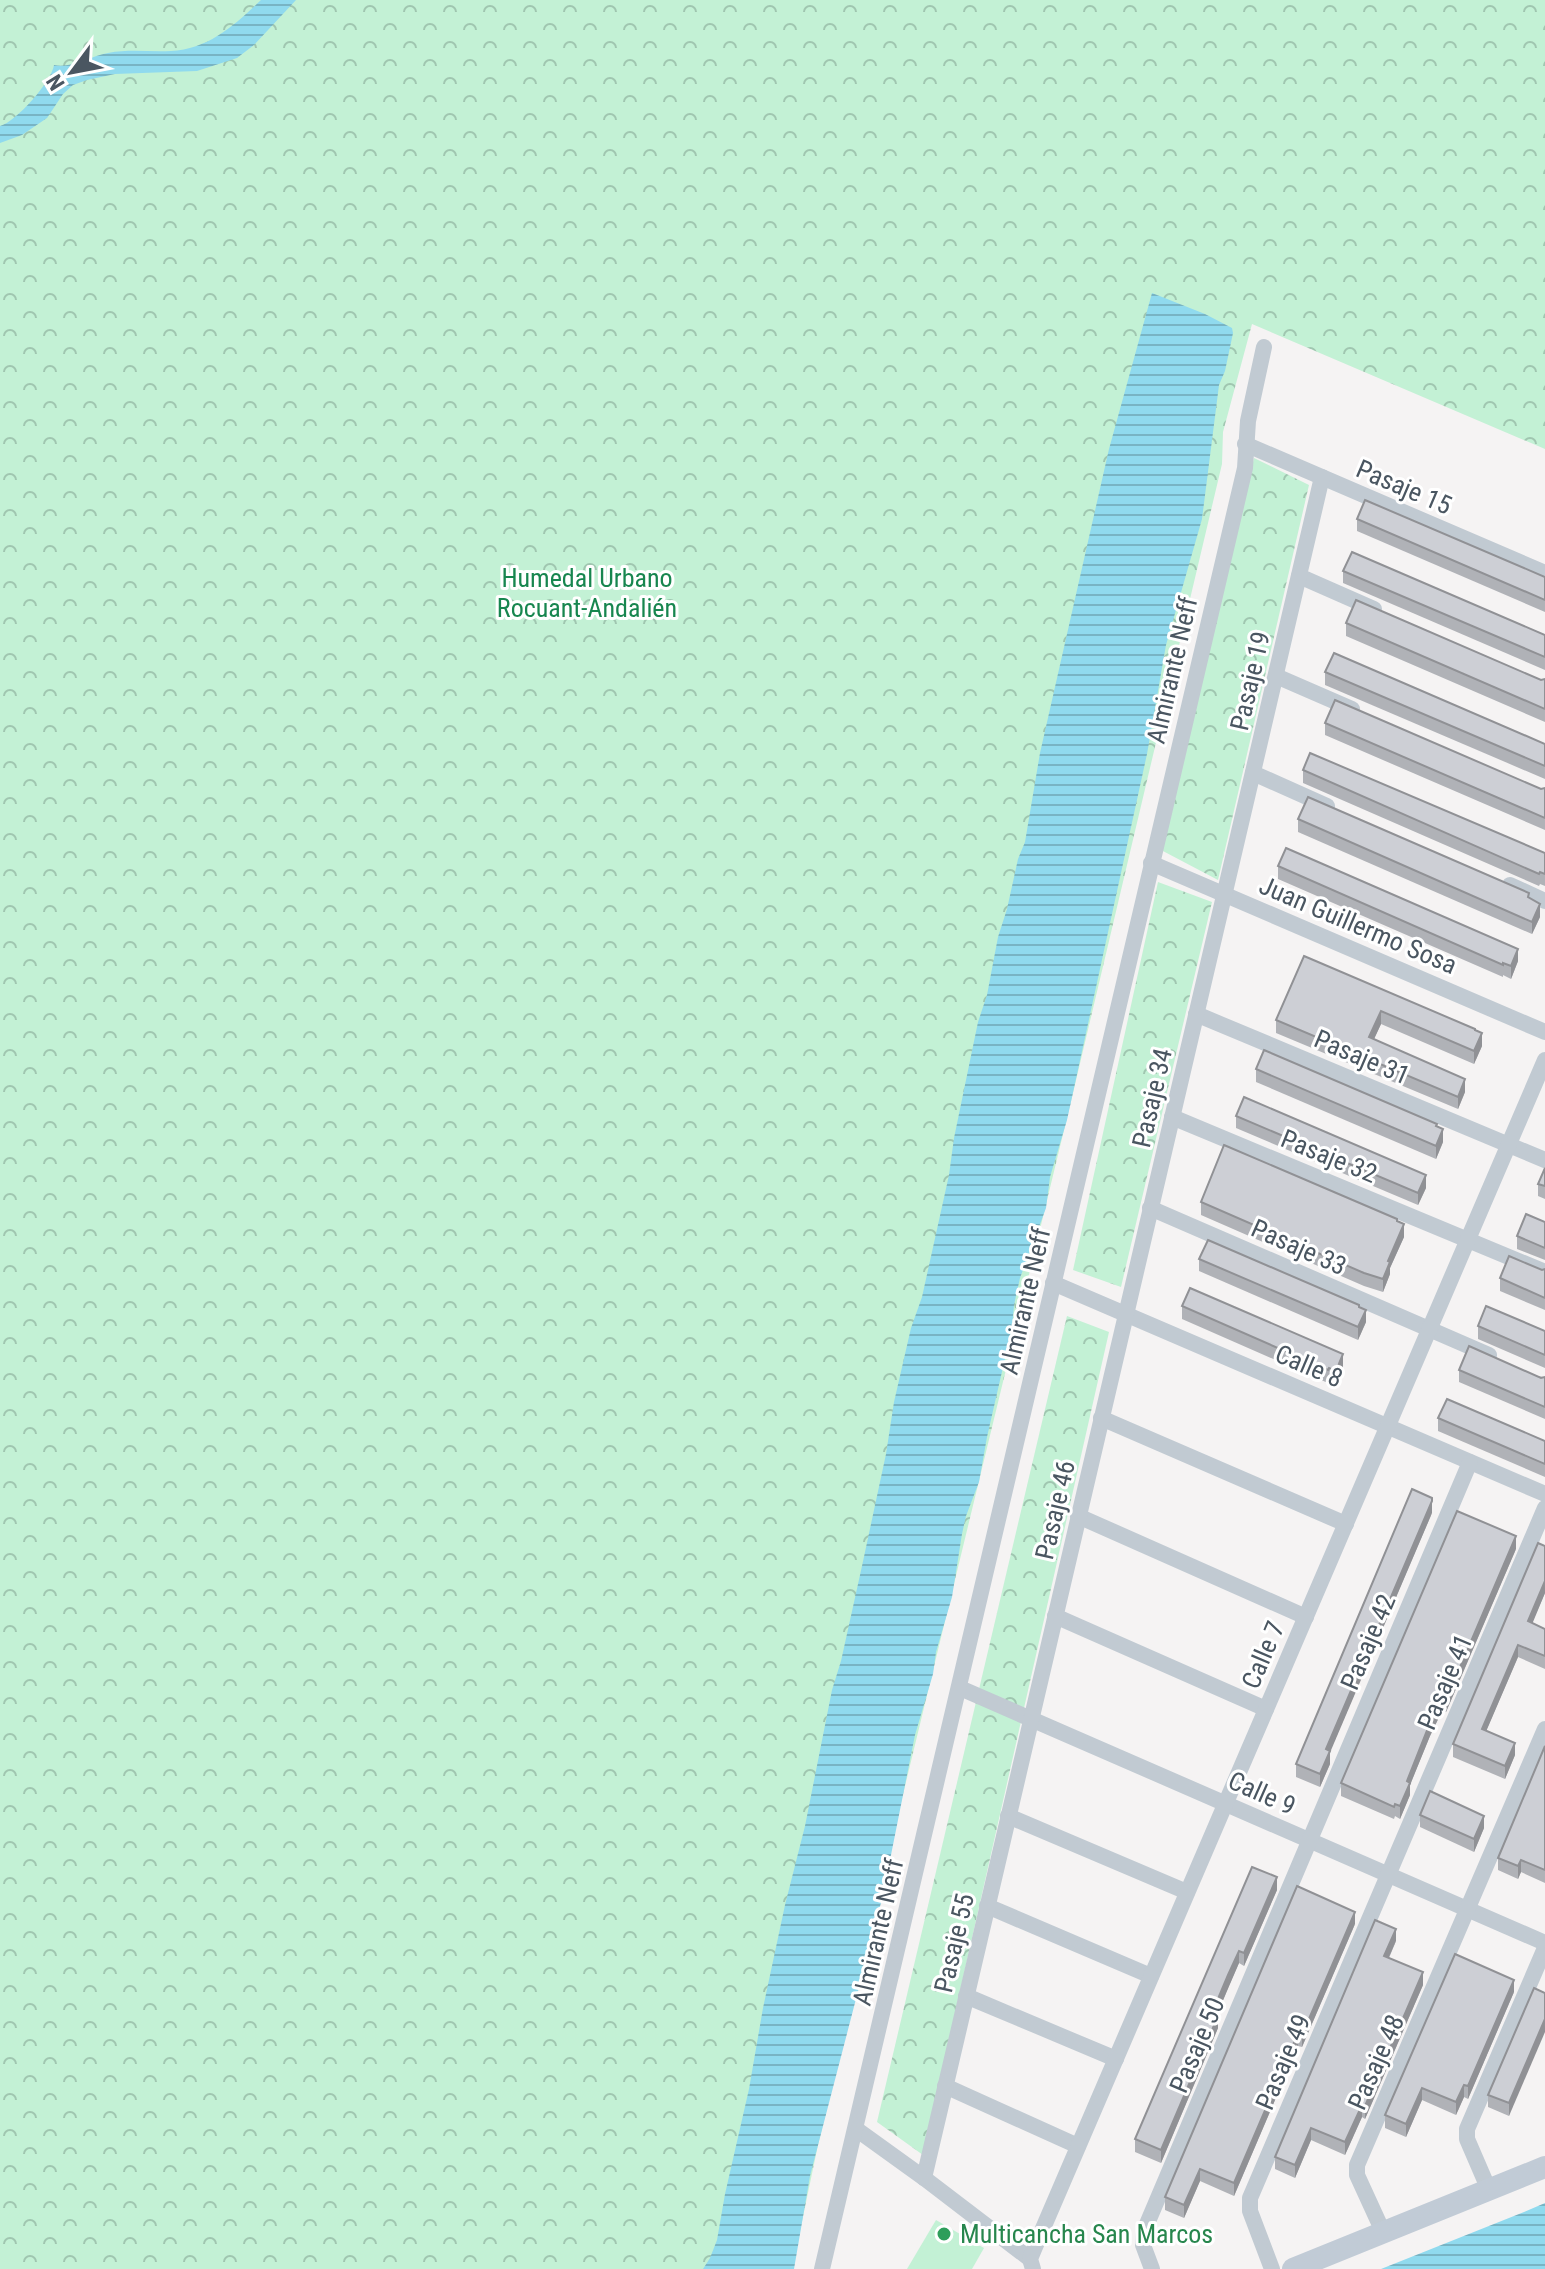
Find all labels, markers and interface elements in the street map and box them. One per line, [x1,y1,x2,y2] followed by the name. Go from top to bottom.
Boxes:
[32,32,112,112] north arrow
[41,70,70,95] text: N
[1352,454,1456,520] street label: Pasaje 15
[497,563,677,623] park label: Humedal Urbano Rocuant-Andalién
[1141,594,1203,746] street label: Almirante Neff
[1224,629,1276,733] street label: Pasaje 19
[1255,870,1461,980] street label: Juan Guillermo Sosa
[1310,1024,1414,1090] street label: Pasaje 31
[1126,1045,1178,1150] street label: Pasaje 34
[1277,1123,1381,1189] street label: Pasaje 32
[1247,1213,1351,1281] street label: Pasaje 33
[994,1225,1056,1377] street label: Almirante Neff
[1271,1338,1347,1394] street label: Calle 8
[1029,1458,1081,1562] street label: Pasaje 46
[1335,1590,1401,1694] street label: Pasaje 42
[1235,1617,1291,1693] street label: Calle 7
[1412,1630,1478,1734] street label: Pasaje 41
[1224,1765,1300,1821] street label: Calle 9
[847,1856,909,2008] street label: Almirante Neff
[928,1891,980,1995] street label: Pasaje 55
[1164,1993,1230,2097] street label: Pasaje 50
[1250,2010,1316,2114] street label: Pasaje 49
[1342,2010,1410,2114] street label: Pasaje 48
[960,2219,1213,2249] place label: Multicancha San Marcos
[935,2225,953,2243] marker: Multicancha San Marcos

